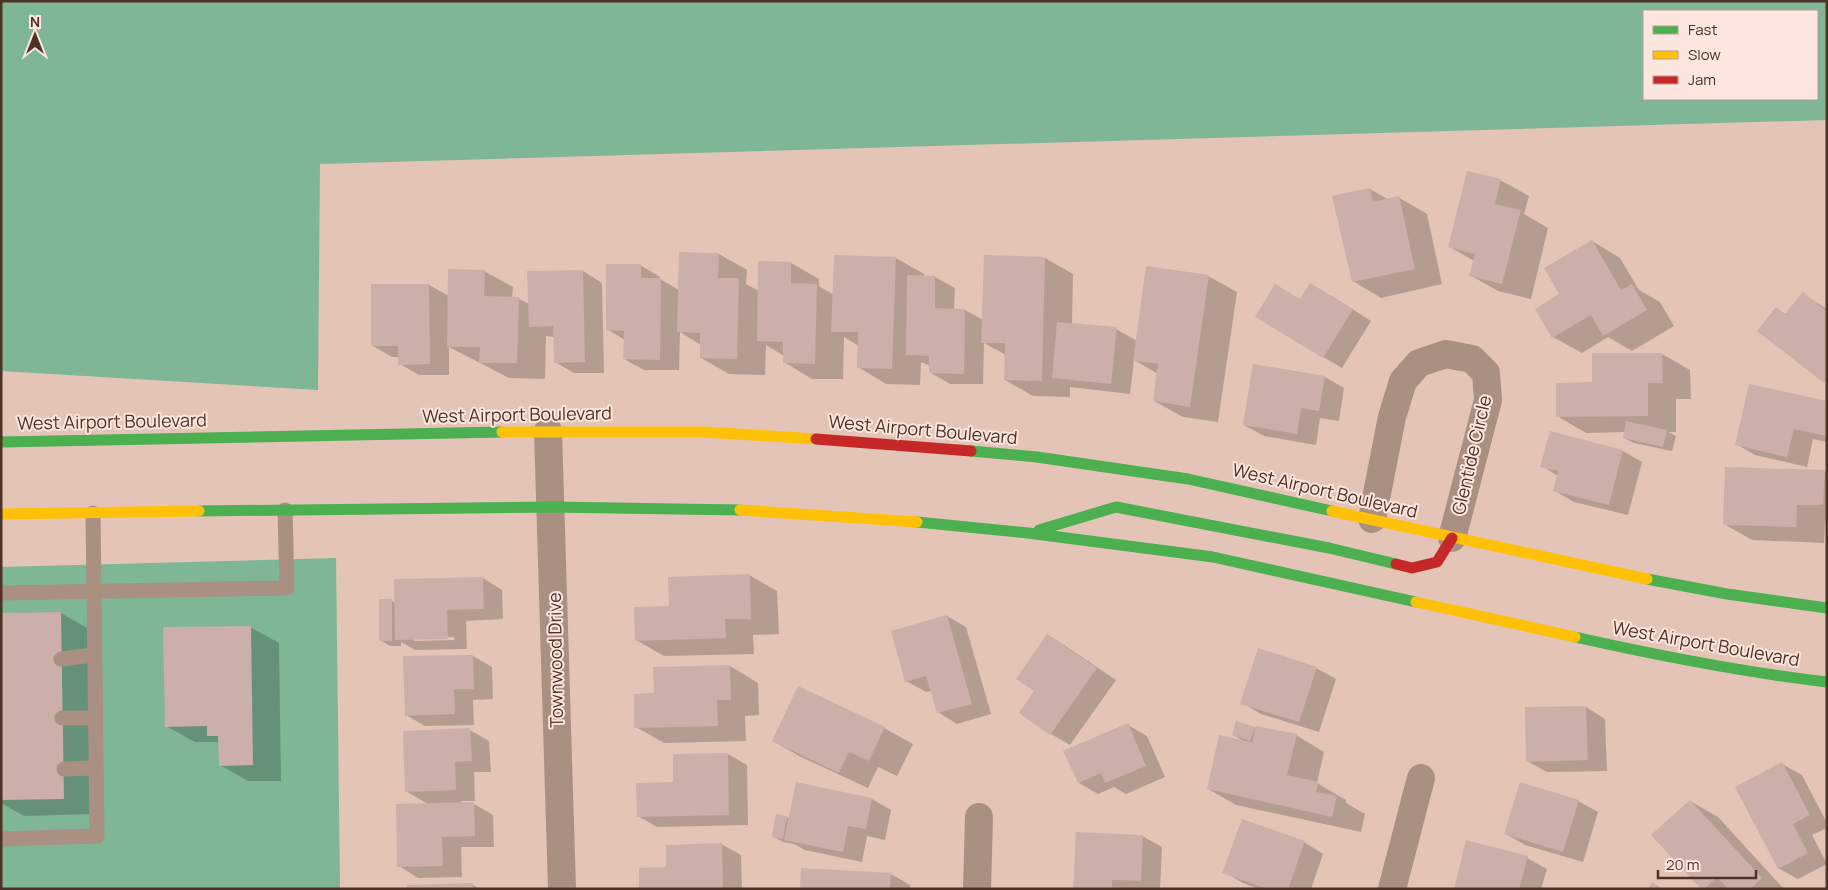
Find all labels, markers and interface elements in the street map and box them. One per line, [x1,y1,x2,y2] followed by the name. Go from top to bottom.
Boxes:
[10,10,60,60] north arrow
[1643,10,1818,100] legend
[30,12,40,31] text: N
[1688,19,1717,40] text: Fast
[1688,44,1721,65] text: Slow
[1688,69,1716,90] text: Jam
[1446,393,1496,517] street label: Glentide Circle
[422,400,612,428] street label: West Airport Boulevard
[17,407,207,435] street label: West Airport Boulevard
[828,409,1019,449] street label: West Airport Boulevard
[1230,457,1420,523] street label: West Airport Boulevard
[542,592,568,728] street label: Townwood Drive
[1611,615,1802,671] street label: West Airport Boulevard
[1658,848,1756,880] scale bar
[1666,854,1699,875] text: 20 m

